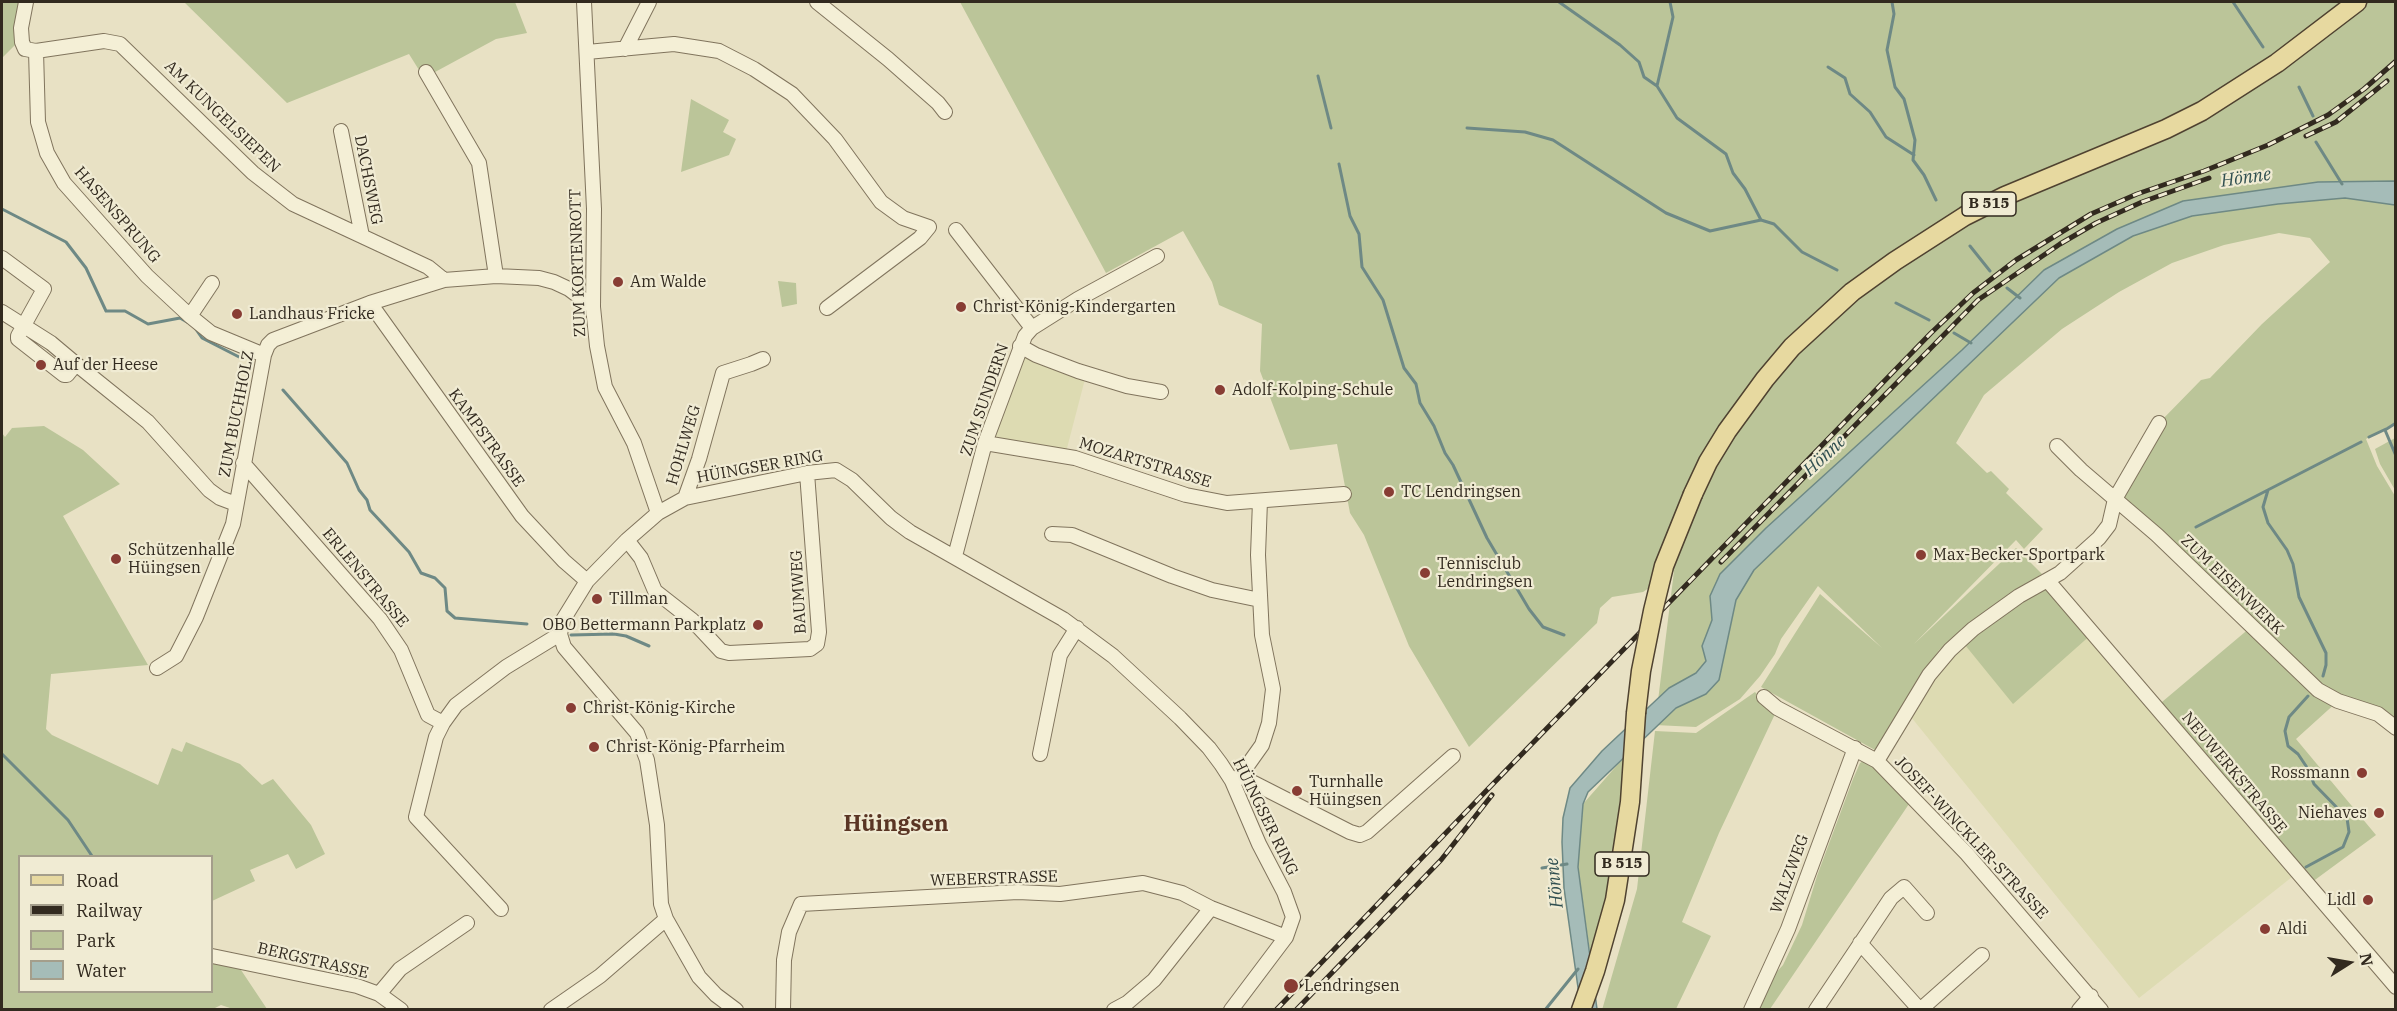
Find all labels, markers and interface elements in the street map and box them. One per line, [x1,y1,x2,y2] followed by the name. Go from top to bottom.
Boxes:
[160,57,284,177] street label: AM KUNGELSIEPEN
[350,134,386,226] street label: DACHSWEG
[70,163,164,267] street label: HASENSPRUNG
[2220,164,2272,192] water label: Hönne
[566,188,590,338] street label: ZUM KORTENROTT
[1962,192,2016,216] road number: B 515
[630,272,706,292] place label: Am Walde
[611,275,625,289] marker: Am Walde
[973,297,1176,317] place label: Christ-König-Kindergarten
[954,300,968,314] marker: Christ-König-Kindergarten
[249,304,375,324] place label: Landhaus Fricke
[230,307,244,321] marker: Landhaus Fricke
[957,341,1013,459] street label: ZUM SUNDERN
[215,349,259,479] street label: ZUM BUCHHOLZ
[53,355,158,375] place label: Auf der Heese
[34,358,48,372] marker: Auf der Heese
[1232,380,1393,400] place label: Adolf-Kolping-Schule
[1213,383,1227,397] marker: Adolf-Kolping-Schule
[444,385,528,491] street label: KAMPSTRASSE
[663,403,705,487] street label: HOHLWEG
[1799,431,1851,481] water label: Hönne
[1076,434,1214,492] street label: MOZARTSTRASSE
[695,446,825,488] street label: HÜINGSER RING
[1401,482,1521,502] place label: TC Lendringsen
[1382,485,1396,499] marker: TC Lendringsen
[318,524,412,632] street label: ERLENSTRASSE
[2177,531,2287,639] street label: ZUM EISENWERK
[128,540,235,578] place label: Schützenhalle Hüingsen
[1933,545,2105,565] place label: Max-Becker-Sportpark
[1914,548,1928,562] marker: Max-Becker-Sportpark
[787,550,811,634] street label: BAUMWEG
[109,552,123,566] marker: Schützenhalle Hüingsen
[1437,554,1533,592] place label: Tennisclub Lendringsen
[1418,566,1432,580] marker: Tennisclub Lendringsen
[609,589,668,609] place label: Tillman
[590,592,604,606] marker: Tillman
[543,615,746,635] place label: OBO Bettermann Parkplatz
[751,618,765,632] marker: OBO Bettermann Parkplatz
[583,698,735,718] place label: Christ-König-Kirche
[564,701,578,715] marker: Christ-König-Kirche
[2178,708,2290,838] street label: NEUWERKSTRASSE
[606,737,785,757] place label: Christ-König-Pfarrheim
[587,740,601,754] marker: Christ-König-Pfarrheim
[1890,753,2052,923] street label: JOSEF-WINCKLER-STRASSE
[1228,755,1302,879] street label: HÜINGSER RING
[2271,763,2350,783] place label: Rossmann
[2355,766,2369,780] marker: Rossmann
[1309,772,1383,810] place label: Turnhalle Hüingsen
[1290,784,1304,798] marker: Turnhalle Hüingsen
[2298,803,2367,823] place label: Niehaves
[2372,806,2386,820] marker: Niehaves
[844,812,948,838] district label: Hüingsen
[1767,832,1813,916] street label: WALZWEG
[1595,852,1649,876] road number: B 515
[18,855,213,993] legend
[1542,857,1568,909] water label: Hönne
[930,867,1058,891] street label: WEBERSTRASSE
[76,869,119,892] text: Road
[2327,890,2356,910] place label: Lidl
[2361,893,2375,907] marker: Lidl
[76,899,142,922] text: Railway
[2277,919,2307,939] place label: Aldi
[2258,922,2272,936] marker: Aldi
[76,929,115,952] text: Park
[2319,933,2379,993] north arrow
[255,939,371,983] street label: BERGSTRASSE
[2356,951,2378,968] text: N
[76,959,126,982] text: Water
[1304,976,1400,996] place label: Lendringsen
[1282,977,1300,995] marker: Lendringsen

